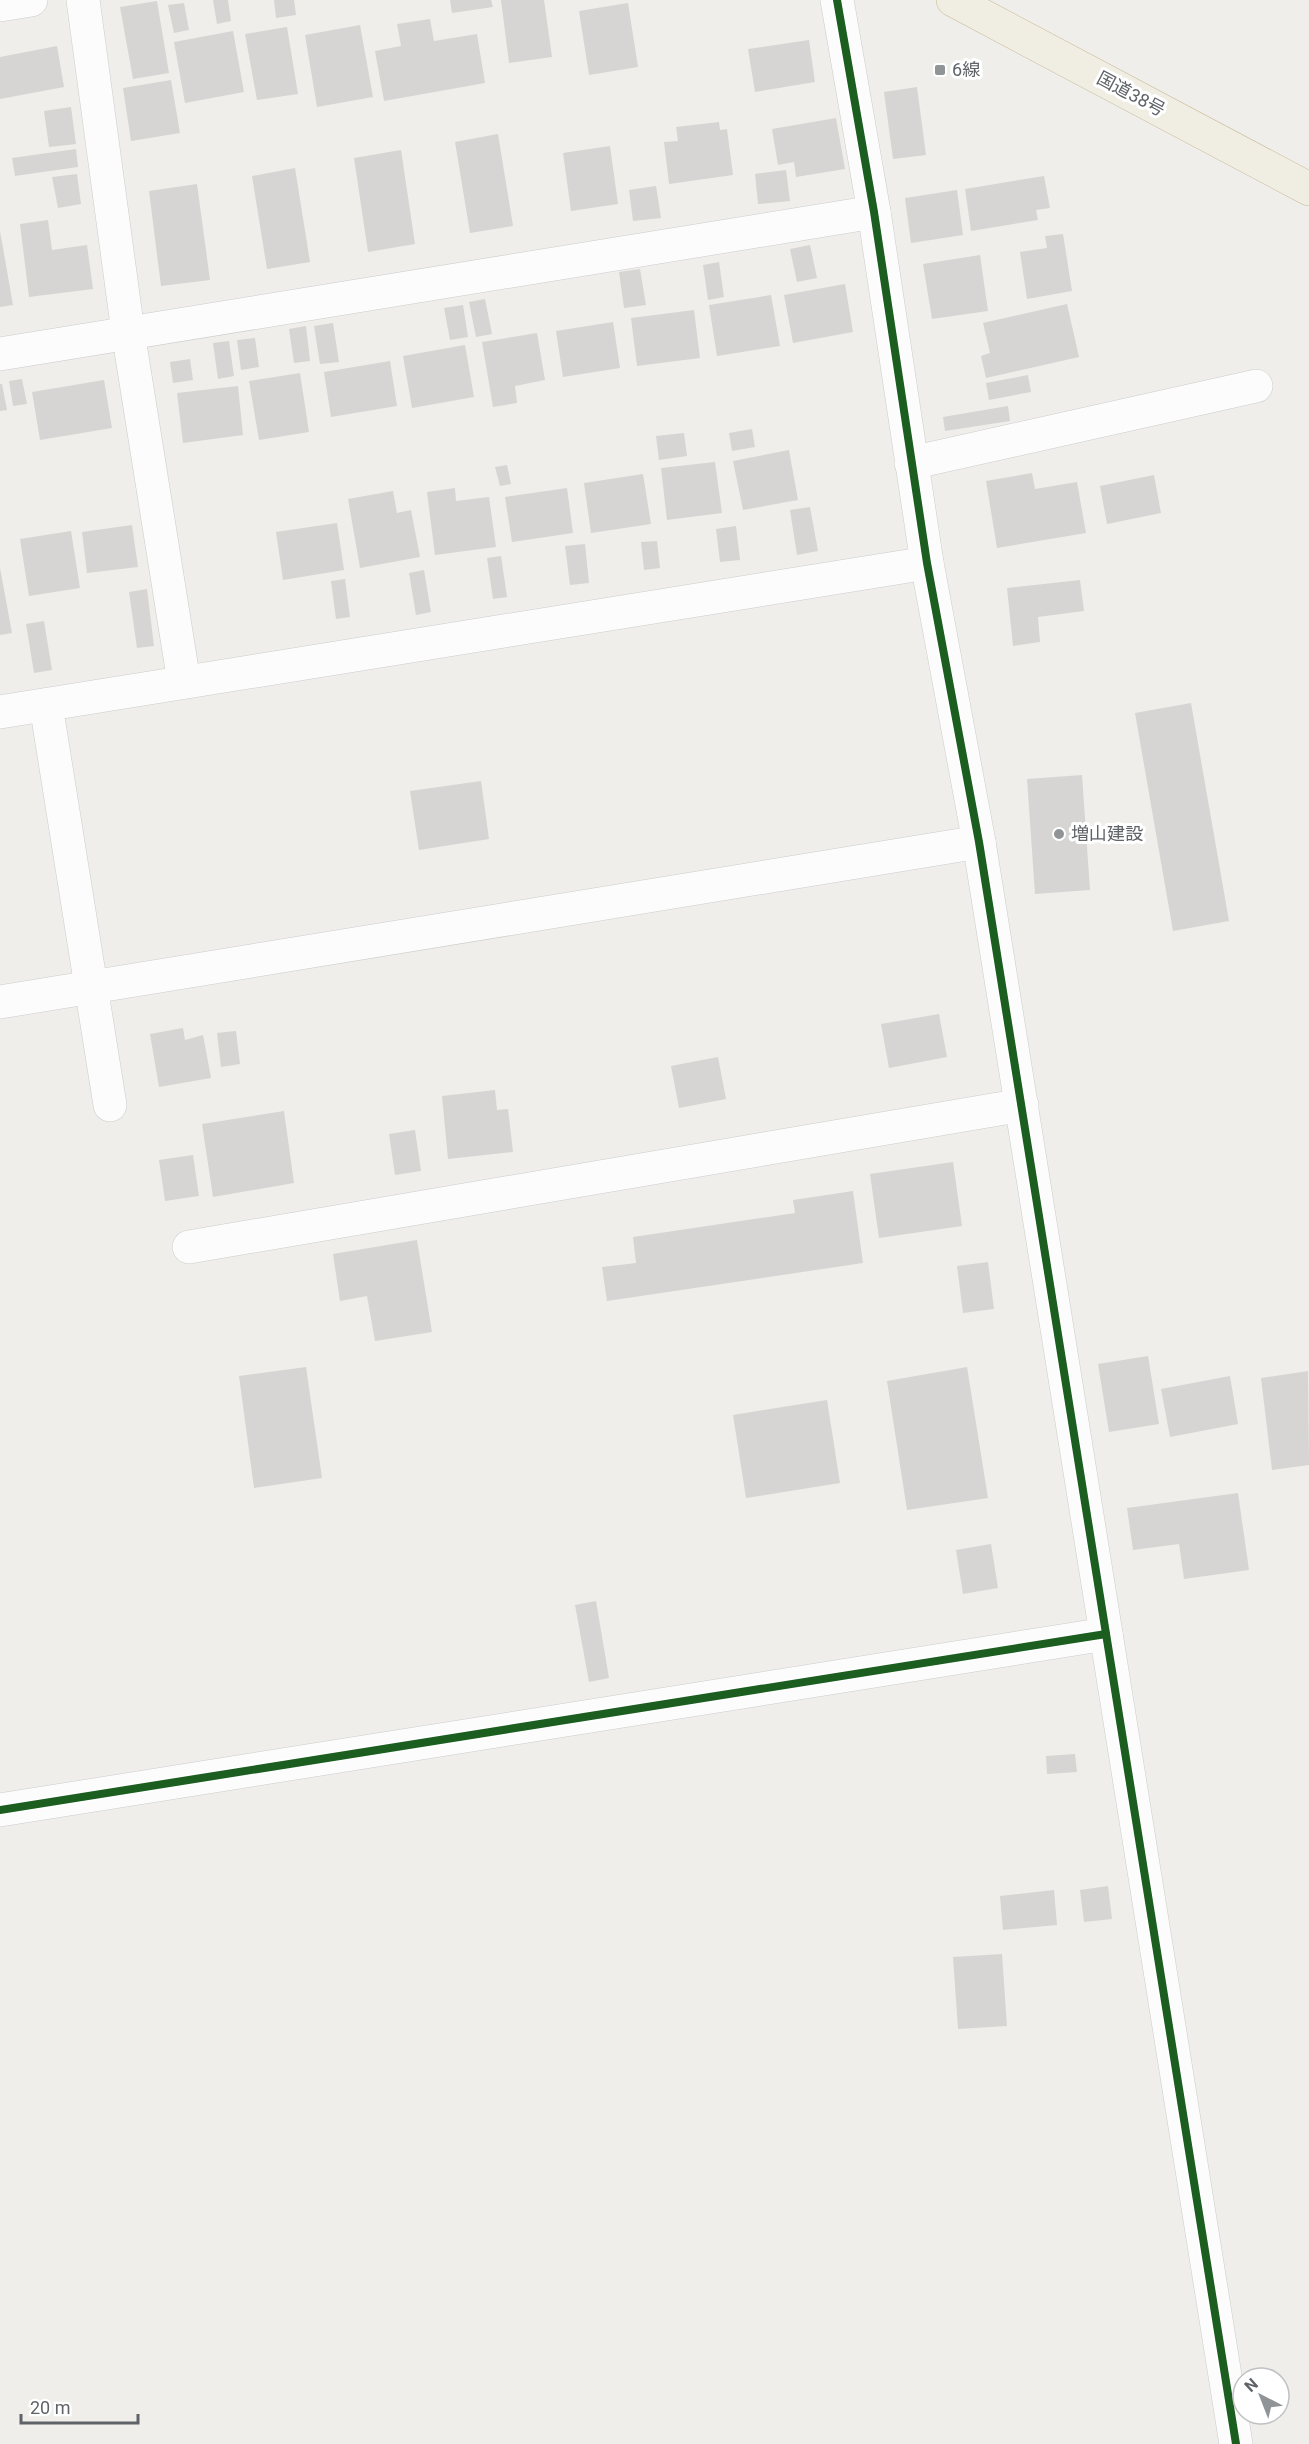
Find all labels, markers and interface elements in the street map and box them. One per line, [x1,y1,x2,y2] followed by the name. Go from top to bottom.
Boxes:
[952,59,980,80] place label: 6線
[933,63,947,77] marker: 6線
[1094,67,1169,120] street label: 国道38号
[1071,823,1143,844] place label: 増山建設
[1052,827,1066,841] marker: 増山建設
[1231,2366,1291,2426] north arrow
[1241,2374,1262,2396] text: N
[21,2387,138,2425] scale bar
[30,2397,70,2418] text: 20 m

